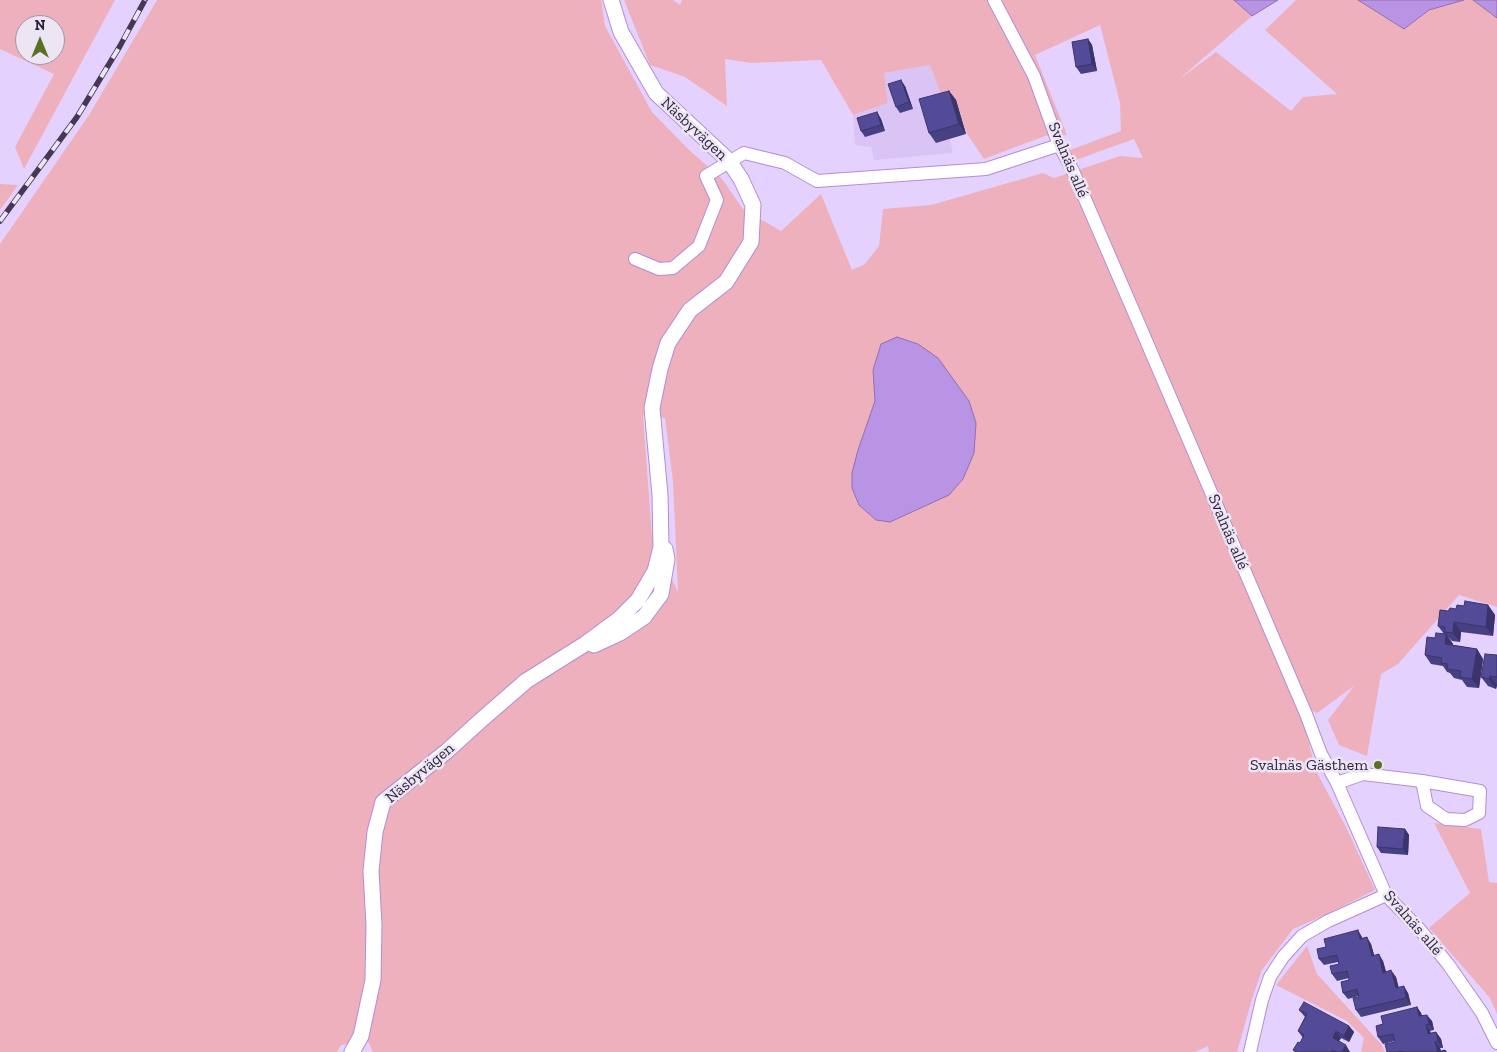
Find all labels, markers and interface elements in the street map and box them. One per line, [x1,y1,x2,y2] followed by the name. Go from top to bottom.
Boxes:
[15,15,65,65] north arrow
[35,17,45,34] text: N
[657,93,731,165] street label: Näsbyvägen
[1044,120,1092,200] street label: Svalnäs allé
[1204,492,1252,572] street label: Svalnäs allé
[382,739,458,807] street label: Näsbyvägen
[1250,755,1368,775] place label: Svalnäs Gästhem
[1372,759,1384,771] marker: Svalnäs Gästhem
[1380,887,1446,959] street label: Svalnäs allé

